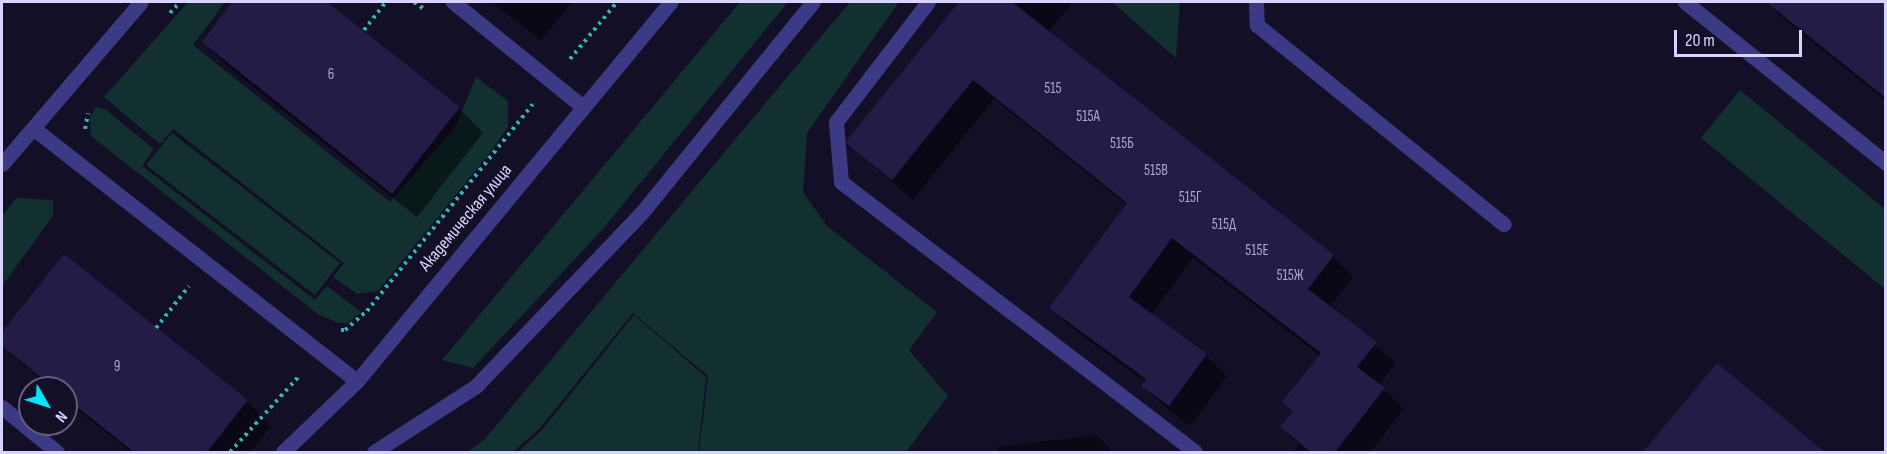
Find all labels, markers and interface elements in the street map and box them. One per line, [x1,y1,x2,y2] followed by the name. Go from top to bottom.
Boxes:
[1677,18,1804,56] scale bar
[1685,30,1715,51] text: 20 m
[328,66,334,84] house number: 6
[1044,80,1062,98] house number: 515
[1076,108,1100,126] house number: 515А
[1110,135,1134,153] house number: 515Б
[415,160,517,276] street label: Академическая улица
[1144,162,1168,180] house number: 515В
[1179,189,1201,207] house number: 515Г
[1212,216,1236,234] house number: 515Д
[1245,242,1269,260] house number: 515Е
[1277,267,1303,285] house number: 515Ж
[114,358,120,376] house number: 9
[18,376,78,436] north arrow
[51,407,71,426] text: N

